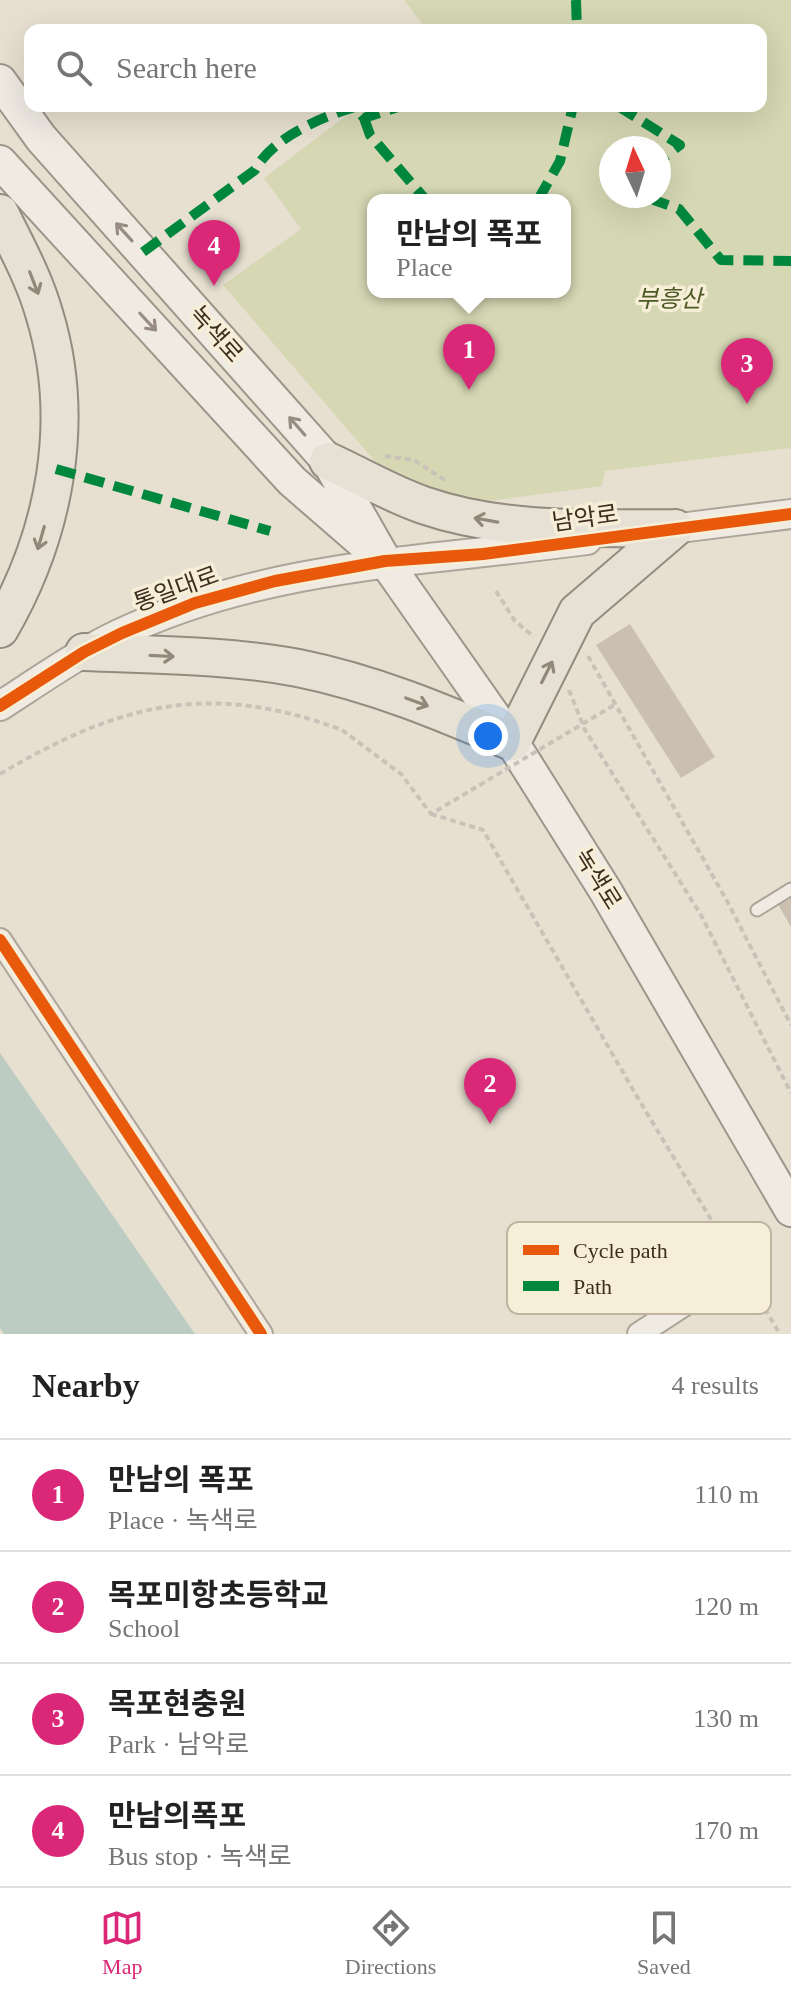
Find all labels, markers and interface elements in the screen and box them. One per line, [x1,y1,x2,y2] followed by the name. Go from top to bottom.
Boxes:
[24,24,767,112] search box
[52,46,96,90] icon: search
[116,51,257,84] text: Search here
[599,136,671,208] north arrow
[367,194,571,298] popup
[396,217,542,250] text: 만남의 폭포
[188,220,240,286] pin: 4
[116,222,134,242] one-way arrow
[396,253,453,282] text: Place
[28,270,42,295] one-way arrow
[636,286,705,312] park label: 부흥산
[184,301,248,367] street label: 녹색로
[139,311,157,331] one-way arrow
[443,324,495,390] pin: 1
[721,338,773,404] pin: 3
[288,417,306,437] one-way arrow
[550,501,620,535] street label: 남악로
[474,511,499,526] one-way arrow
[33,524,48,550] one-way arrow
[130,562,222,616] street label: 통일대로
[148,649,175,664] one-way arrow
[539,661,555,685] one-way arrow
[404,696,429,710] one-way arrow
[468,716,508,756] your location
[569,844,627,914] street label: 녹색로
[464,1058,516,1124] pin: 2
[507,1222,771,1314] legend
[573,1238,668,1263] text: Cycle path
[573,1274,612,1299] text: Path
[32,1367,140,1404] text: Nearby
[672,1371,759,1400] text: 4 results
[108,1463,254,1496] text: 만남의 폭포
[52,1480,65,1509] text: 1
[694,1480,759,1509] text: 110 m
[108,1506,258,1535] text: Place · 녹색로
[108,1578,329,1611] text: 목포미항초등학교
[52,1592,65,1621] text: 2
[693,1592,759,1621] text: 120 m
[108,1614,180,1643] text: School
[108,1687,246,1720] text: 목포현충원
[52,1704,65,1733] text: 3
[693,1704,759,1733] text: 130 m
[108,1730,249,1759] text: Park · 남악로
[108,1799,246,1832] text: 만남의폭포
[52,1816,65,1845] text: 4
[693,1816,759,1845] text: 170 m
[108,1842,292,1871] text: Bus stop · 녹색로
[100,1906,144,1980] tab: Map
[345,1906,436,1980] tab: Directions
[637,1906,691,1980] tab: Saved

